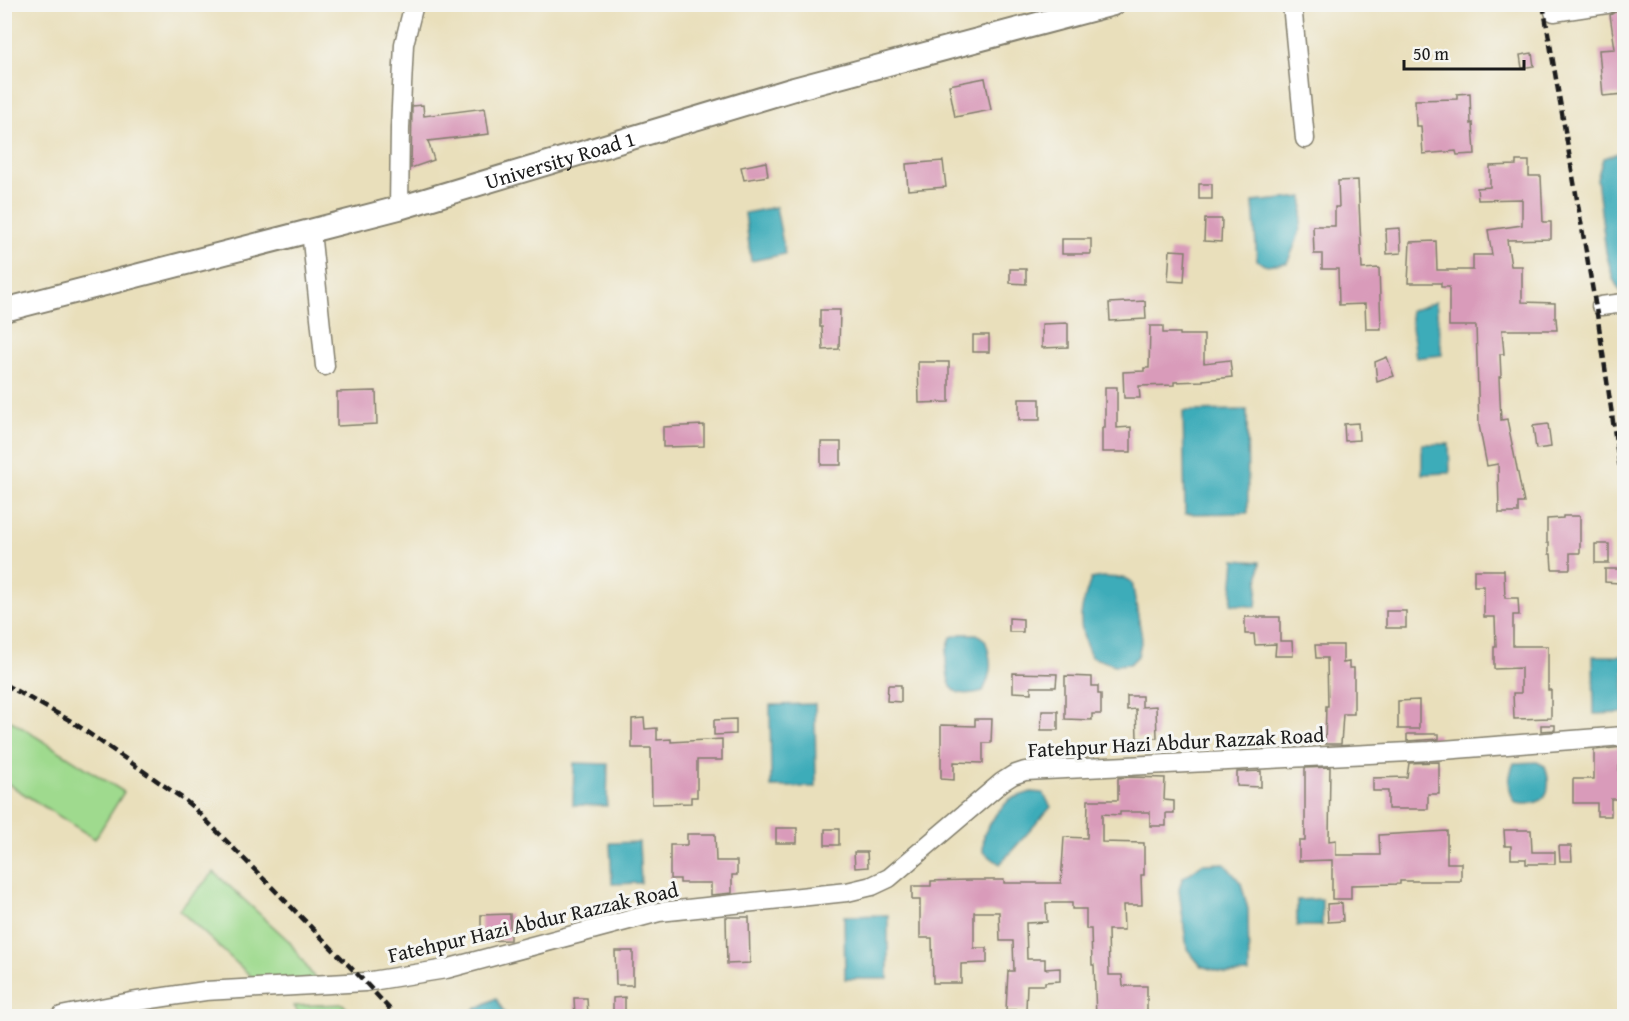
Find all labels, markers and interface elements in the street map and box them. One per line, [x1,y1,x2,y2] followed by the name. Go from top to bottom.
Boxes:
[1404,33,1524,71] scale bar
[1413,40,1449,67] text: 50 m
[481,122,639,197] street label: University Road 1
[1027,719,1326,765] street label: Fatehpur Hazi Abdur Razzak Road
[385,873,682,971] street label: Fatehpur Hazi Abdur Razzak Road

